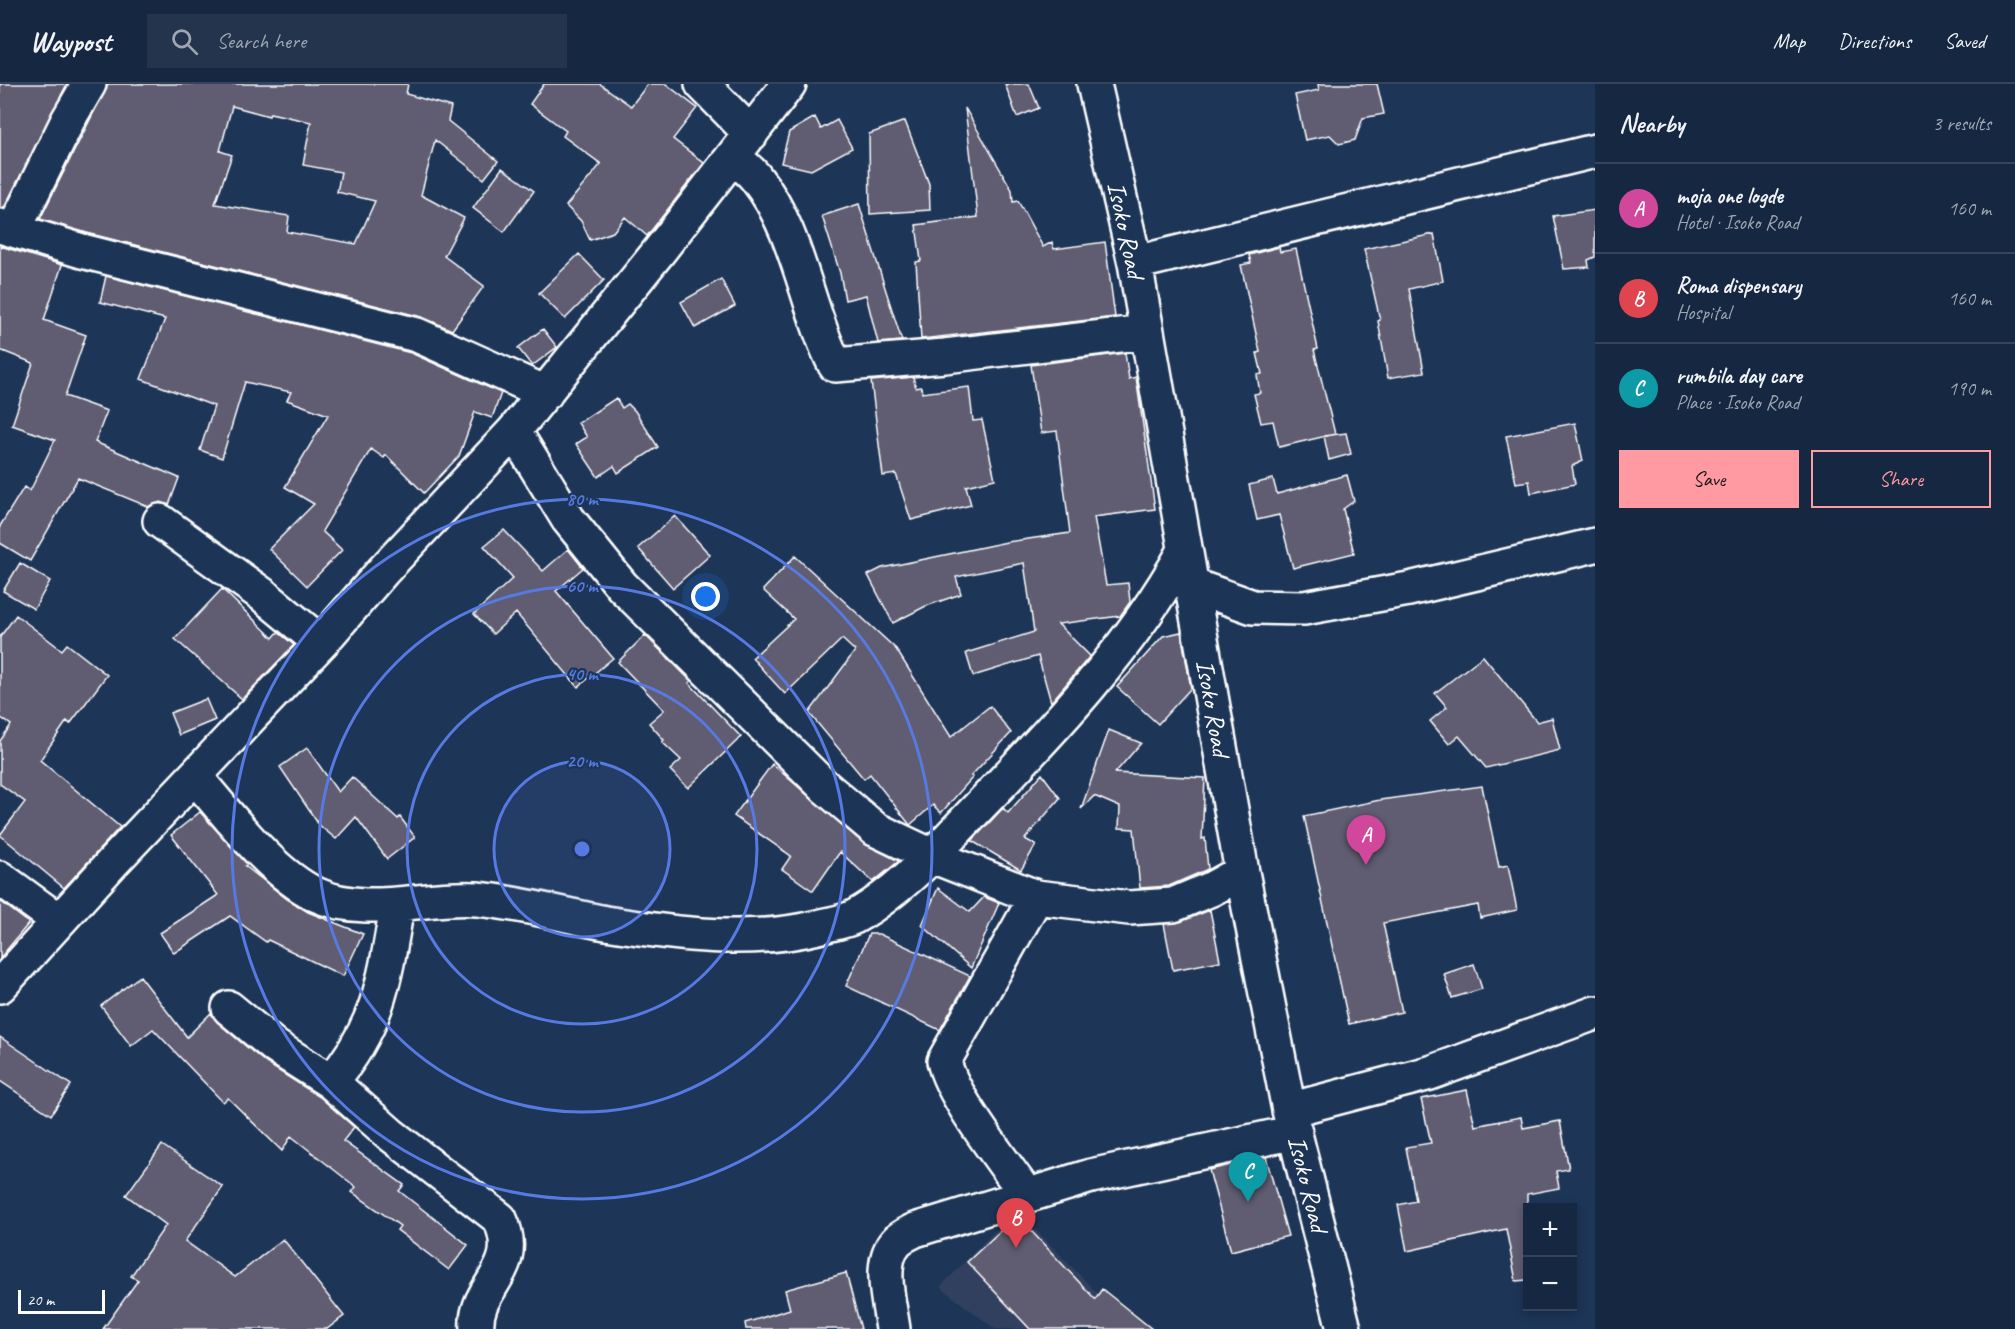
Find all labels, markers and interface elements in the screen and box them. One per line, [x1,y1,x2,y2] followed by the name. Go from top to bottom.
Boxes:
[147,14,567,68] search box
[30,24,111,59] text: Waypost
[168,25,201,58] icon: search
[216,27,306,55] text: Search here
[1773,28,1805,54] text: Map
[1838,28,1911,54] text: Directions
[1944,28,1985,54] text: Saved
[1619,107,1684,140] text: Nearby
[1932,111,1991,136] text: 3 results
[1100,179,1153,285] street label: Isoko Road
[1676,182,1783,210] text: moja one logde
[1633,196,1644,221] text: A
[1948,196,1991,221] text: 160 m
[1676,210,1799,235] text: Hotel · Isoko Road
[1676,272,1801,300] text: Roma dispensary
[1633,286,1644,311] text: B
[1948,286,1991,311] text: 160 m
[1676,300,1731,325] text: Hospital
[1676,362,1802,390] text: rumbila day care
[1634,376,1643,401] text: C
[1948,376,1991,401] text: 190 m
[1676,390,1800,415] text: Place · Isoko Road
[1619,450,1799,508] button: Save
[1811,450,1991,508] button: Share
[567,488,599,510] text: 80 m
[566,575,599,597] text: 60 m
[691,582,720,611] your location
[1188,657,1238,763] street label: Isoko Road
[567,663,599,685] text: 40 m
[567,750,599,772] text: 20 m
[1346,816,1386,865] pin: A
[572,839,592,859] centre of rings
[1280,1133,1337,1239] street label: Isoko Road
[1228,1152,1268,1202] pin: C
[996,1198,1036,1248] pin: B
[1523,1203,1577,1311] map controls
[1523,1203,1577,1257] button: +
[1523,1257,1577,1311] button: −
[18,1287,105,1314] scale bar
[27,1290,54,1310] text: 20 m

